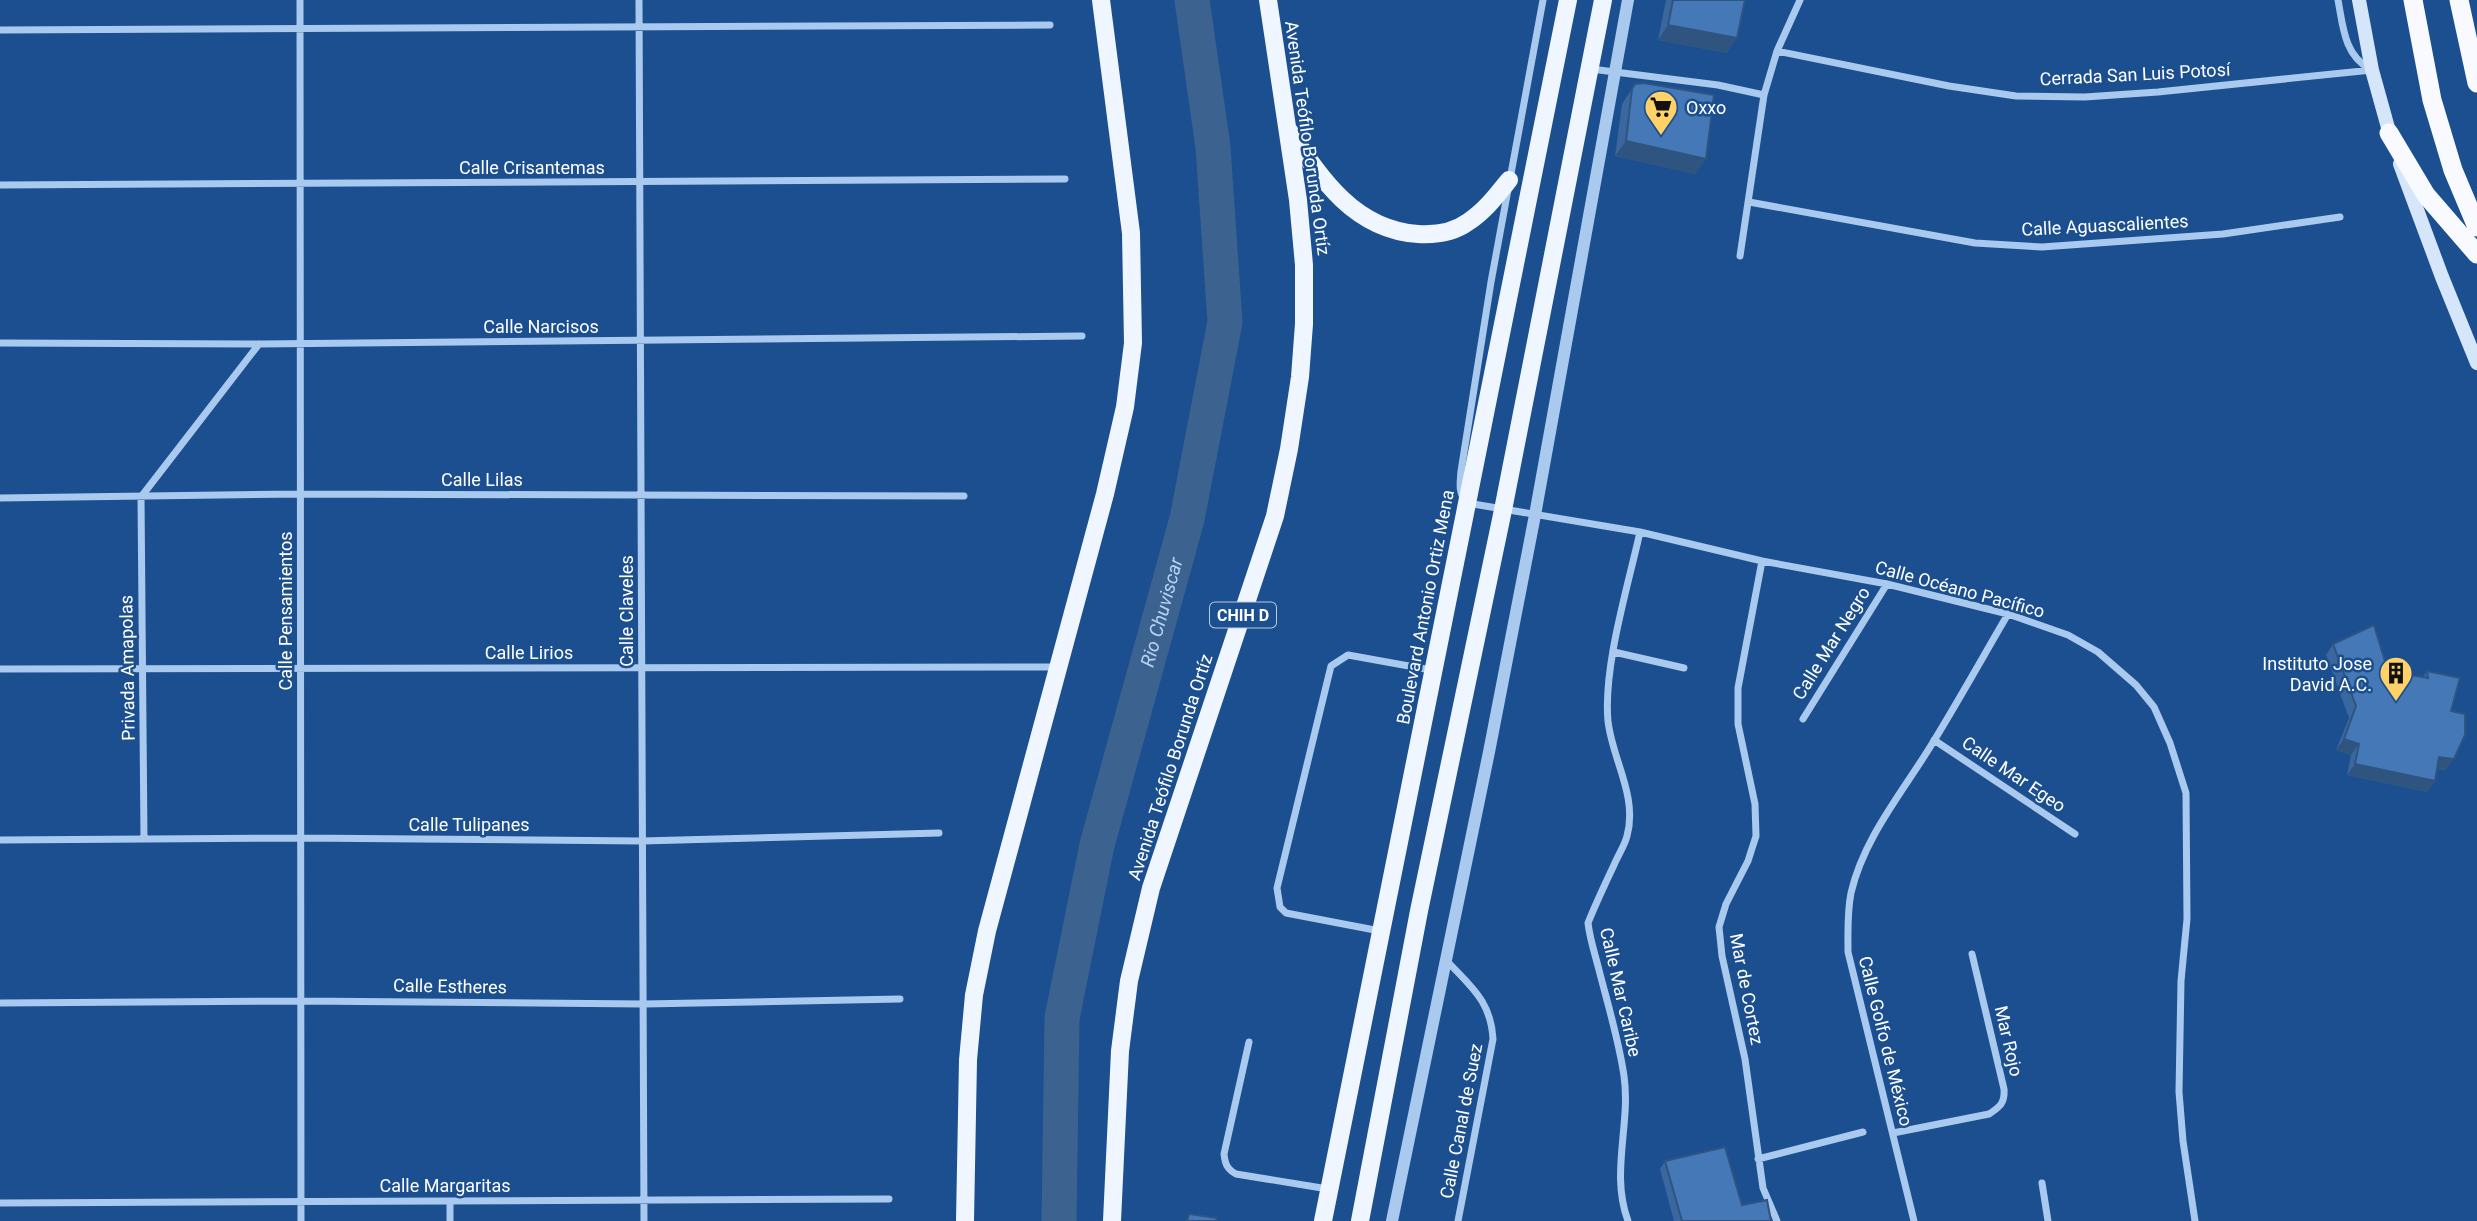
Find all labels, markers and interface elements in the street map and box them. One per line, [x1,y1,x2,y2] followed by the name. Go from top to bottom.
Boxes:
[1281,19,1335,257] street label: Avenida Teófilo Borunda Ortíz
[2039,58,2231,89] street label: Cerrada San Luis Potosí
[1642,88,1680,137] supermarket icon: Oxxo
[1686,97,1726,118] place label: Oxxo
[459,157,605,178] street label: Calle Crisantemas
[2021,210,2189,240] street label: Calle Aguascalientes
[483,316,599,337] street label: Calle Narcisos
[441,469,523,490] street label: Calle Lilas
[1392,488,1458,726] street label: Boulevard Antonio Ortiz Mena
[275,532,296,691] street label: Calle Pensamientos
[1135,554,1187,669] water label: Rio Chuviscar
[616,555,637,667] street label: Calle Claveles
[1873,556,2047,622] street label: Calle Océano Pacífico
[1788,583,1874,703] street label: Calle Mar Negro
[115,595,139,741] street label: Privada Amapolas
[1210,602,1276,628] road number: CHIH D
[485,642,573,663] street label: Calle Lirios
[1123,651,1217,883] street label: Avenida Teófilo Borunda Ortíz
[2262,653,2372,695] place label: Instituto Jose David A.C.
[2377,654,2415,703] building icon: Instituto Jose David A.C.
[1958,732,2070,816] street label: Calle Mar Egeo
[408,814,530,835] street label: Calle Tulipanes
[1596,925,1646,1059] street label: Calle Mar Caribe
[1726,931,1768,1047] street label: Mar de Cortez
[1855,954,1917,1128] street label: Calle Golfo de México
[393,975,507,997] street label: Calle Estheres
[1991,1004,2027,1078] street label: Mar Rojo
[1436,1042,1486,1200] street label: Calle Canal de Suez
[379,1175,511,1196] street label: Calle Margaritas

